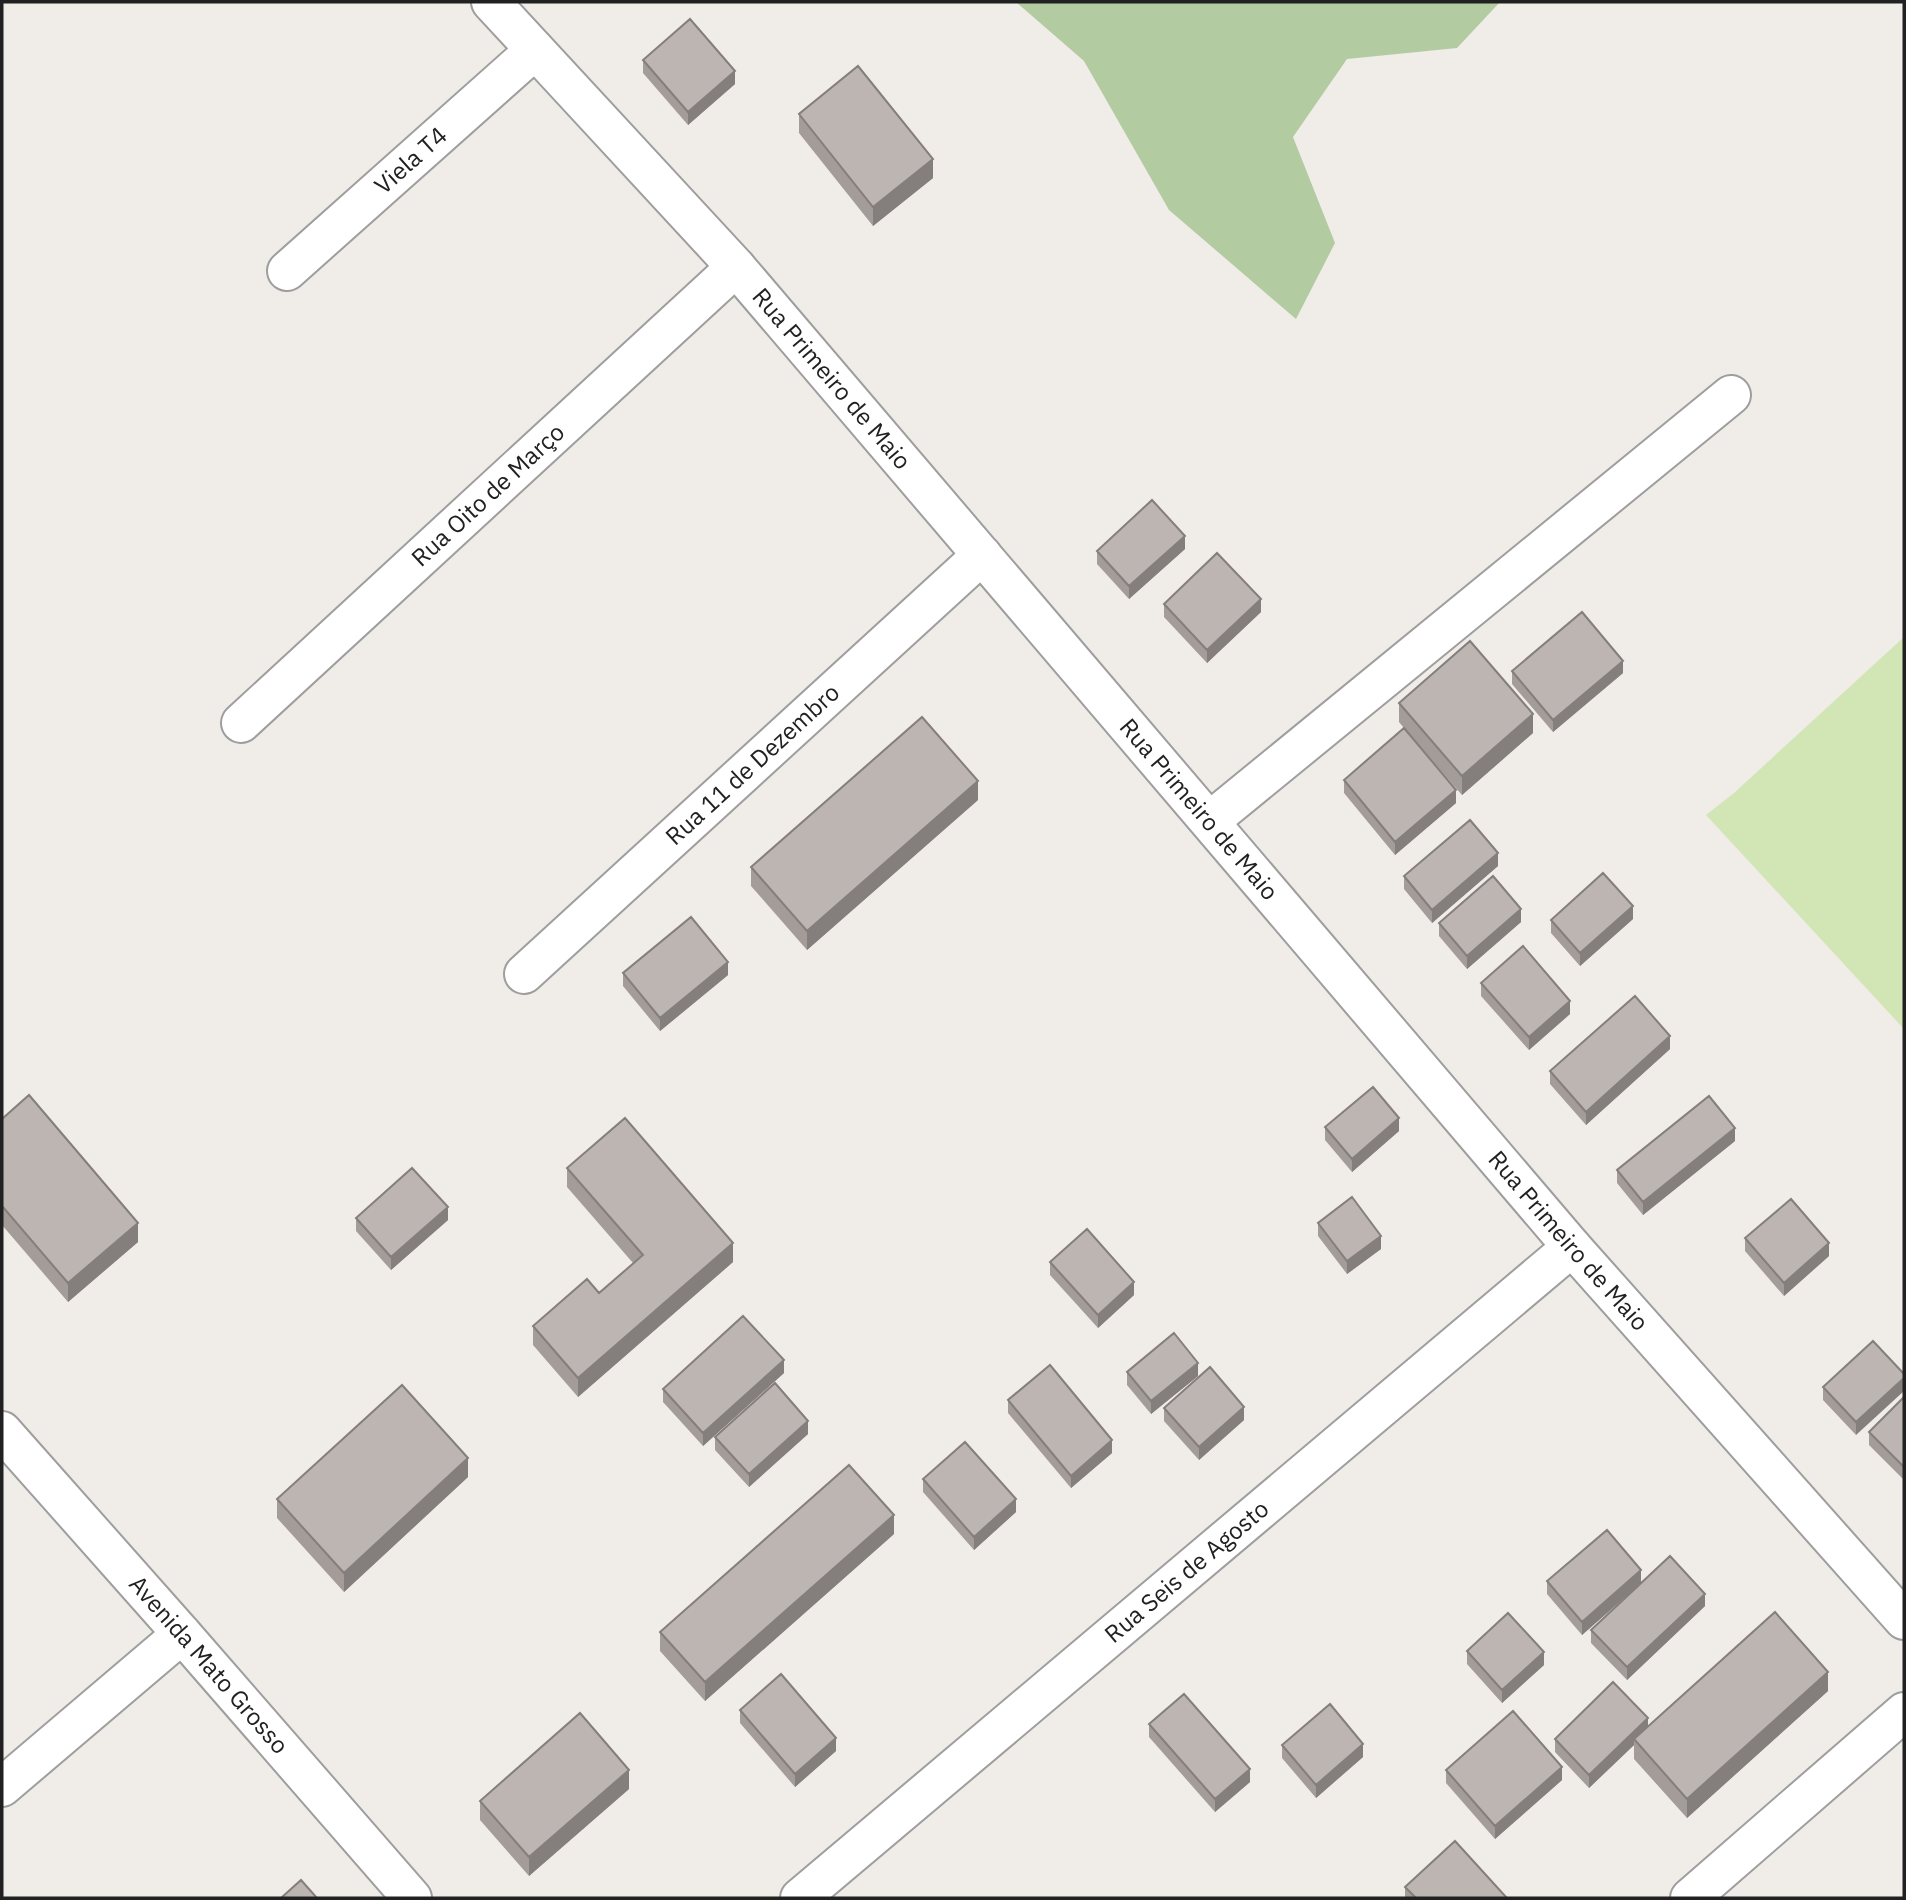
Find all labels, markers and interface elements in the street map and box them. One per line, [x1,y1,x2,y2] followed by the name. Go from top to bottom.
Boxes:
[367,119,453,201] street label: Viela T4
[746,281,919,476] street label: Rua Primeiro de Maio
[404,416,571,573] street label: Rua Oito de Março
[658,676,846,852] street label: Rua 11 de Dezembro
[1113,711,1286,906] street label: Rua Primeiro de Maio
[1482,1143,1656,1337] street label: Rua Primeiro de Maio
[1097,1493,1275,1650] street label: Rua Seis de Agosto
[122,1568,296,1760] street label: Avenida Mato Grosso

